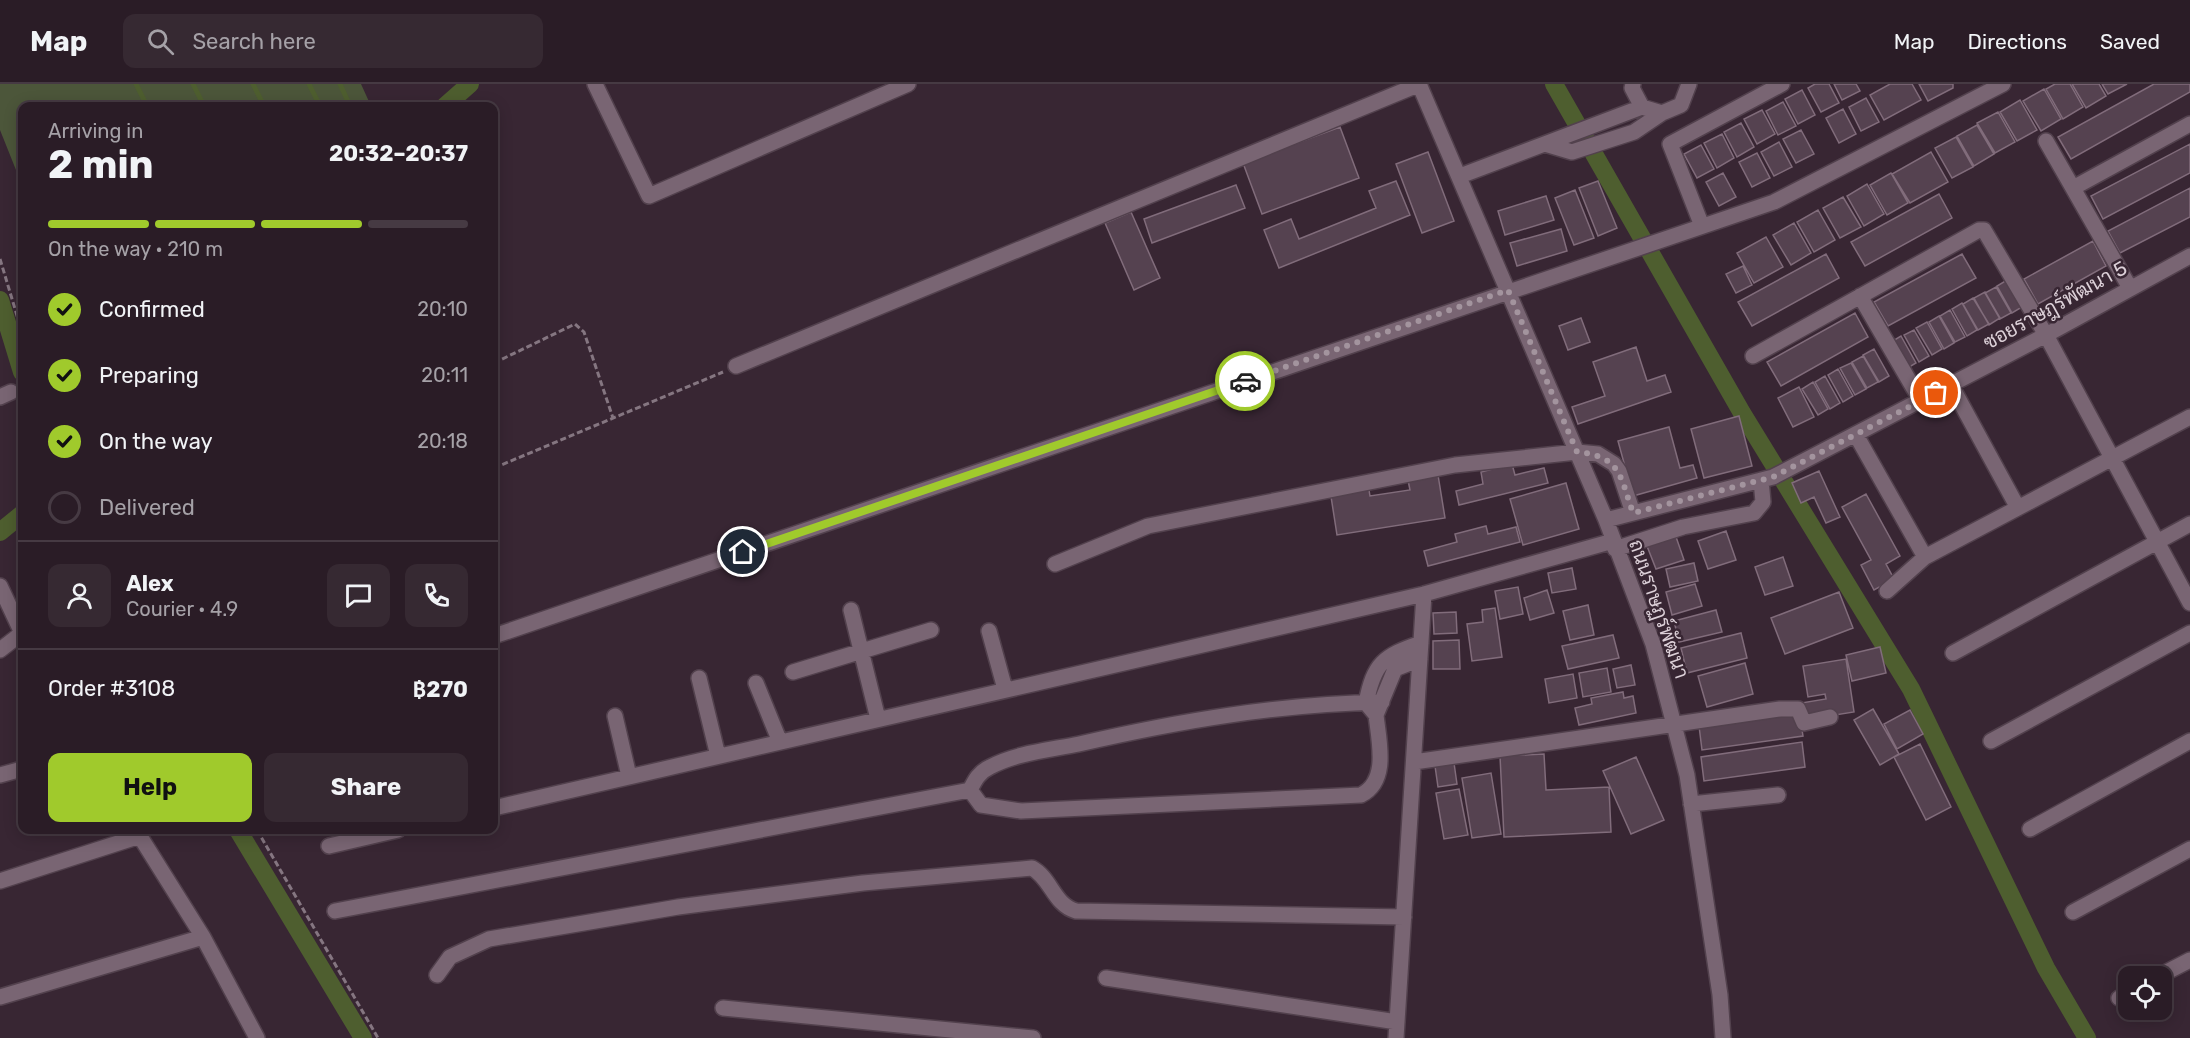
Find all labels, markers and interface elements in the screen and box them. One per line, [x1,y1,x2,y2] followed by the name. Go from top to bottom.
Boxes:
[123,14,543,68] search box
[30,25,87,58] text: Map
[144,25,177,58] icon: search
[192,28,316,55] text: Search here
[1894,29,1935,54] text: Map
[1968,29,2067,54] text: Directions
[2100,29,2160,54] text: Saved
[48,119,143,143] text: Arriving in
[329,140,468,167] text: 20:32–20:37
[48,142,154,188] text: 2 min
[48,237,223,261] text: On the way · 210 m
[1978,254,2132,356] street label: ซอยราษฎร์พัฒนา 5
[48,293,81,326] icon: check
[99,296,205,323] text: Confirmed
[417,297,468,321] text: 20:10
[1215,351,1275,411] courier
[48,359,81,392] icon: check
[99,362,199,389] text: Preparing
[421,363,468,387] text: 20:11
[1229,365,1262,398] icon: car
[1910,367,1961,418] pin
[1919,376,1952,409] icon: bag
[48,425,81,458] icon: check
[99,428,213,455] text: On the way
[417,429,468,453] text: 20:18
[99,494,195,521] text: Delivered
[717,526,768,577] pin
[726,535,759,568] icon: home
[1623,536,1696,682] street label: ถนนราษฏร์พัฒนา
[48,564,111,627] button: person
[327,564,390,627] button: chat
[405,564,468,627] button: phone
[126,570,174,597] text: Alex
[126,597,238,621] text: Courier · 4.9
[48,675,175,702] text: Order #3108
[413,676,468,703] text: ฿270
[48,753,252,822] button: Help
[264,753,468,822] button: Share
[2118,966,2172,1020] map controls
[2118,966,2172,1020] button: locate

